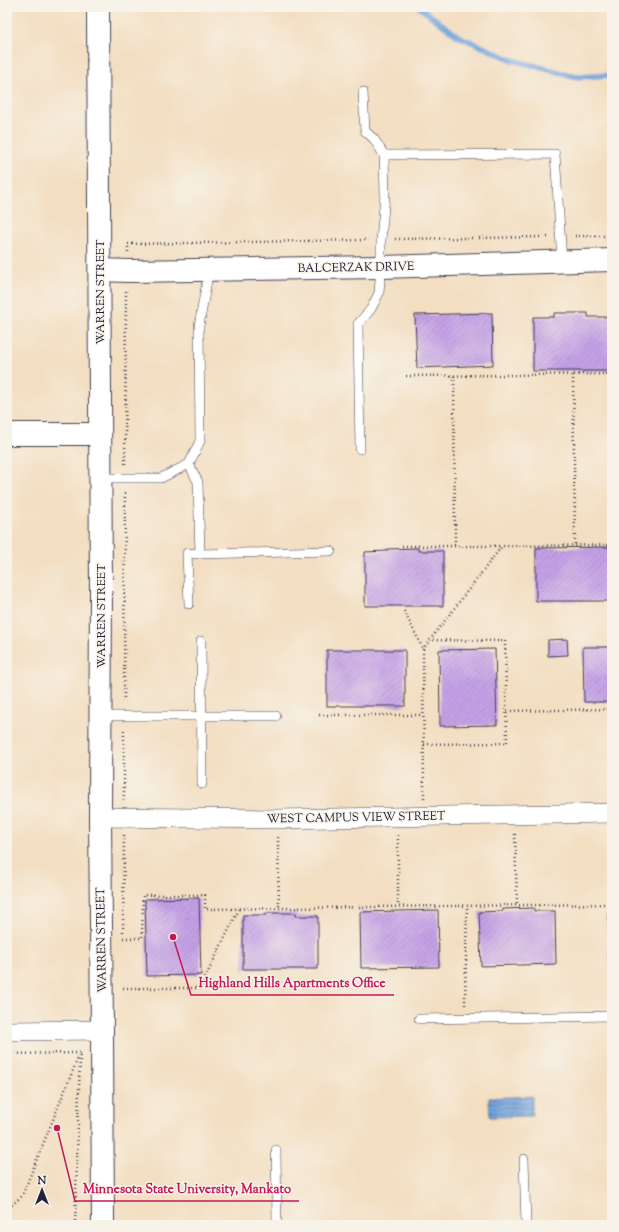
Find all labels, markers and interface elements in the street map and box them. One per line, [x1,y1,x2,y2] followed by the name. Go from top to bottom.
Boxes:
[92,239,110,345] street label: WARREN STREET
[298,258,415,278] street label: BALCERZAK DRIVE
[93,563,111,669] street label: WARREN STREET
[266,807,446,829] street label: WEST CAMPUS VIEW STREET
[92,887,112,993] street label: WARREN STREET
[191,970,394,995] callout: Highland Hills Apartments Office
[198,975,386,993] text: Highland Hills Apartments Office
[22,1170,62,1210] north arrow
[37,1173,47,1189] text: N
[75,1176,299,1201] callout: Minnesota State University, Mankato
[83,1181,291,1199] text: Minnesota State University, Mankato

